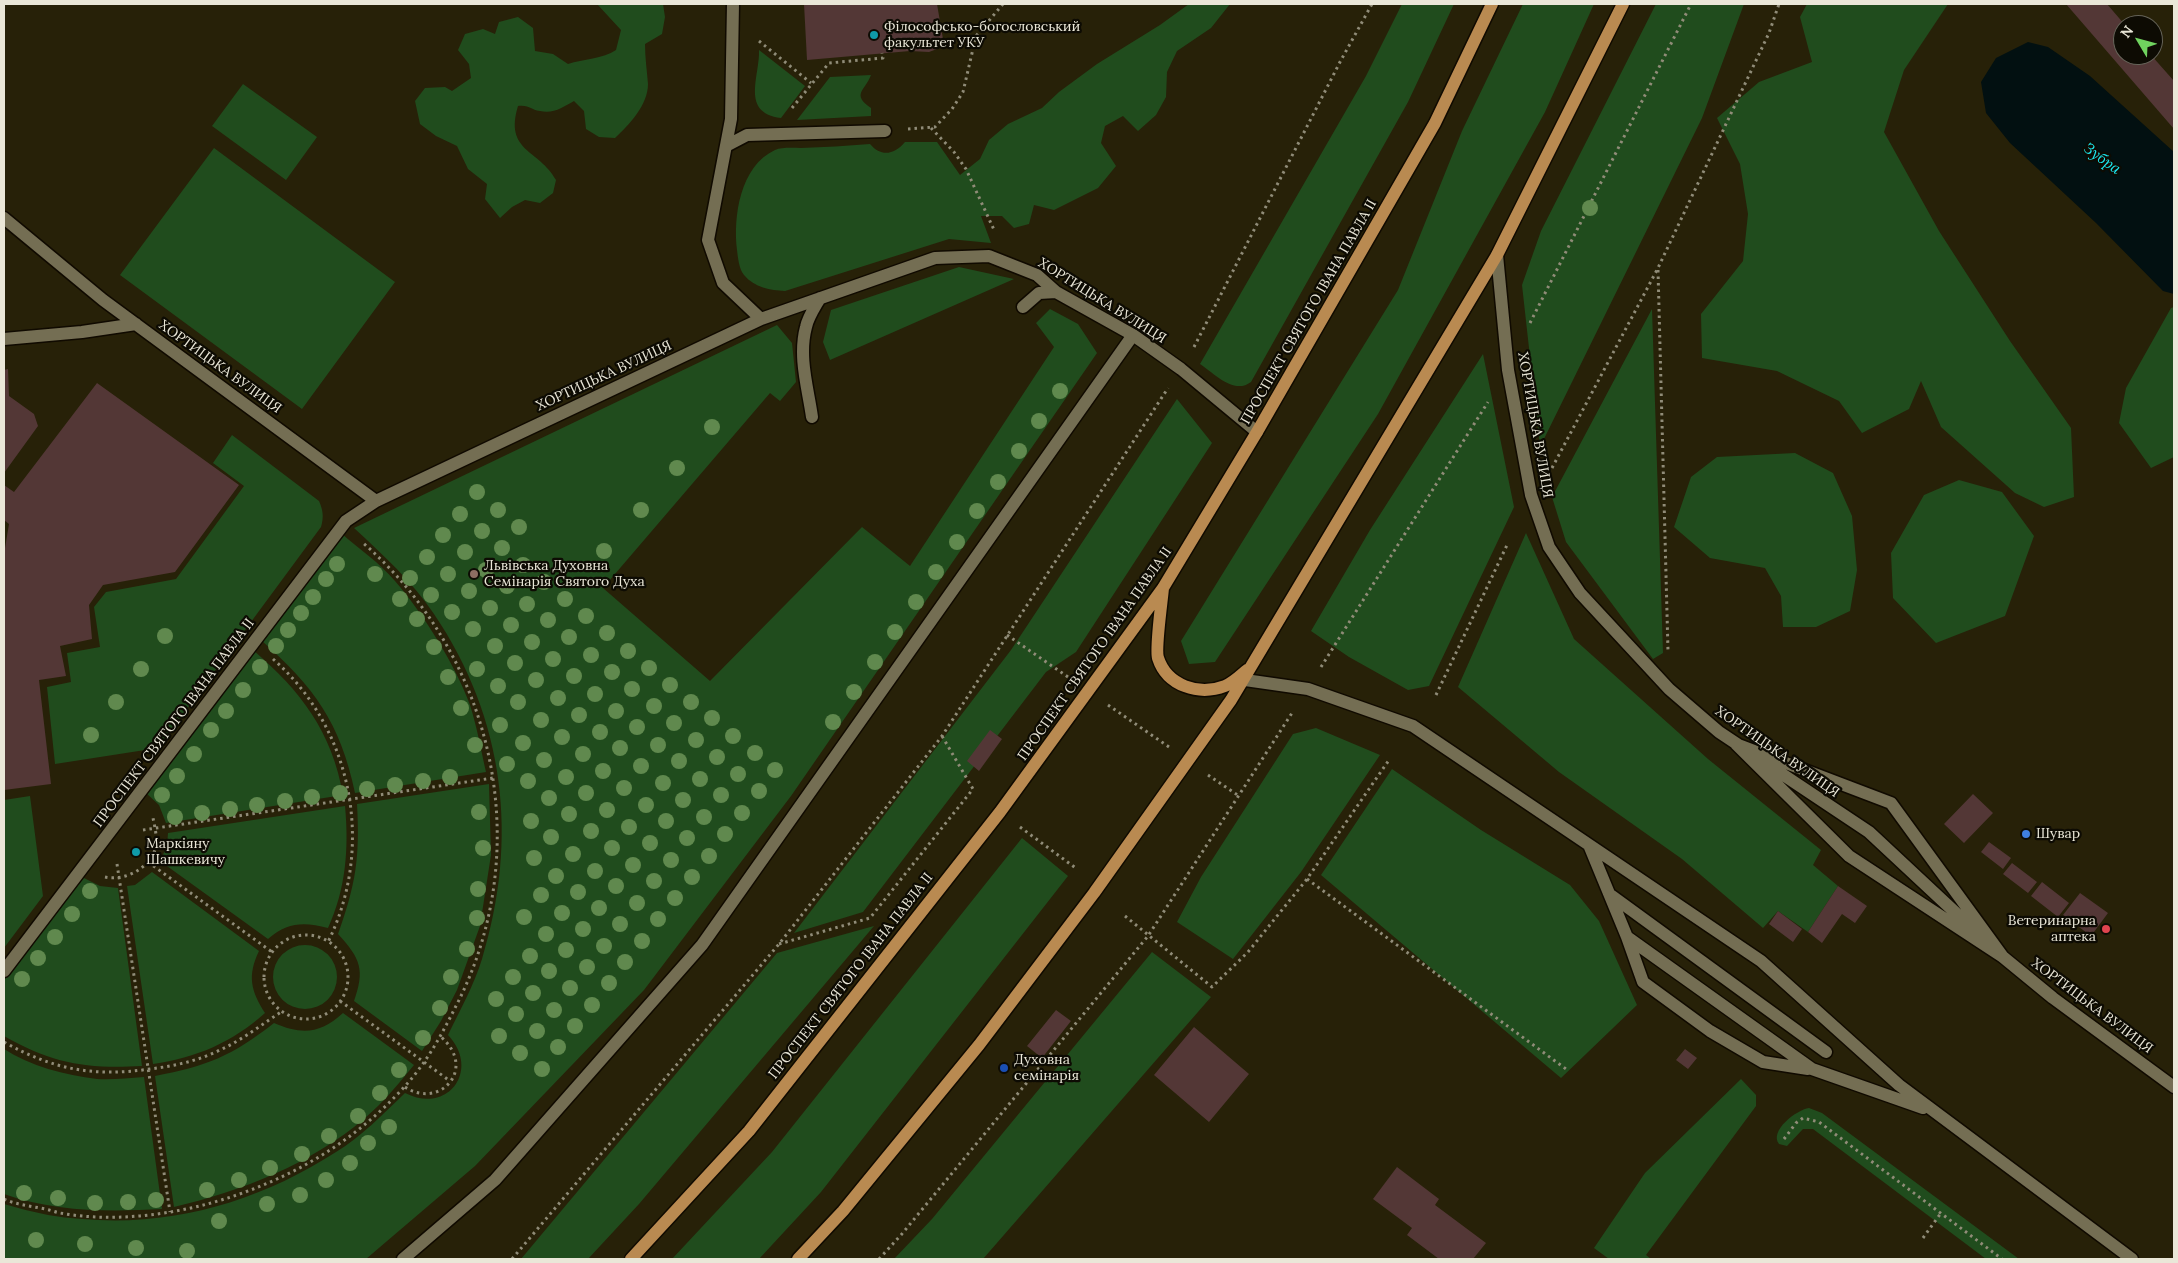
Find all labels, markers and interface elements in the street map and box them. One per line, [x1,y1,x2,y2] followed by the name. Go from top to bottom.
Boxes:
[2113,15,2163,65] north arrow
[884,19,1080,52] place label: Філософсько-богословський факультет УКУ
[2116,22,2137,41] text: N
[868,29,880,41] marker: Філософсько-богословський факультет УКУ
[2080,140,2124,178] water label: Зубра
[1237,197,1381,427] street label: ПРОСПЕКТ СВЯТОГО ІВАНА ПАВЛА II
[1035,255,1169,347] street label: ХОРТИЦЬКА ВУЛИЦЯ
[155,317,285,417] street label: ХОРТИЦЬКА ВУЛИЦЯ
[534,337,674,415] street label: ХОРТИЦЬКА ВУЛИЦЯ
[1514,351,1556,499] street label: ХОРТИЦЬКА ВУЛИЦЯ
[1014,544,1176,764] street label: ПРОСПЕКТ СВЯТОГО ІВАНА ПАВЛА II
[484,558,645,590] place label: Львівська Духовна Семінарія Святого Духа
[468,568,480,580] marker: Львівська Духовна Семінарія Святого Духа
[90,615,258,831] street label: ПРОСПЕКТ СВЯТОГО ІВАНА ПАВЛА II
[1712,703,1842,801] street label: ХОРТИЦЬКА ВУЛИЦЯ
[2036,826,2080,842] place label: Шувар
[2020,828,2032,840] marker: Шувар
[146,836,225,869] place label: Маркіяну Шашкевичу
[130,846,142,858] marker: Маркіяну Шашкевичу
[765,870,937,1082] street label: ПРОСПЕКТ СВЯТОГО ІВАНА ПАВЛА II
[2008,913,2096,946] place label: Ветеринарна аптека
[2100,923,2112,935] marker: Ветеринарна аптека
[2028,955,2156,1057] street label: ХОРТИЦЬКА ВУЛИЦЯ
[1014,1052,1079,1084] place label: Духовна семінарія
[998,1062,1010,1074] marker: Духовна семінарія

